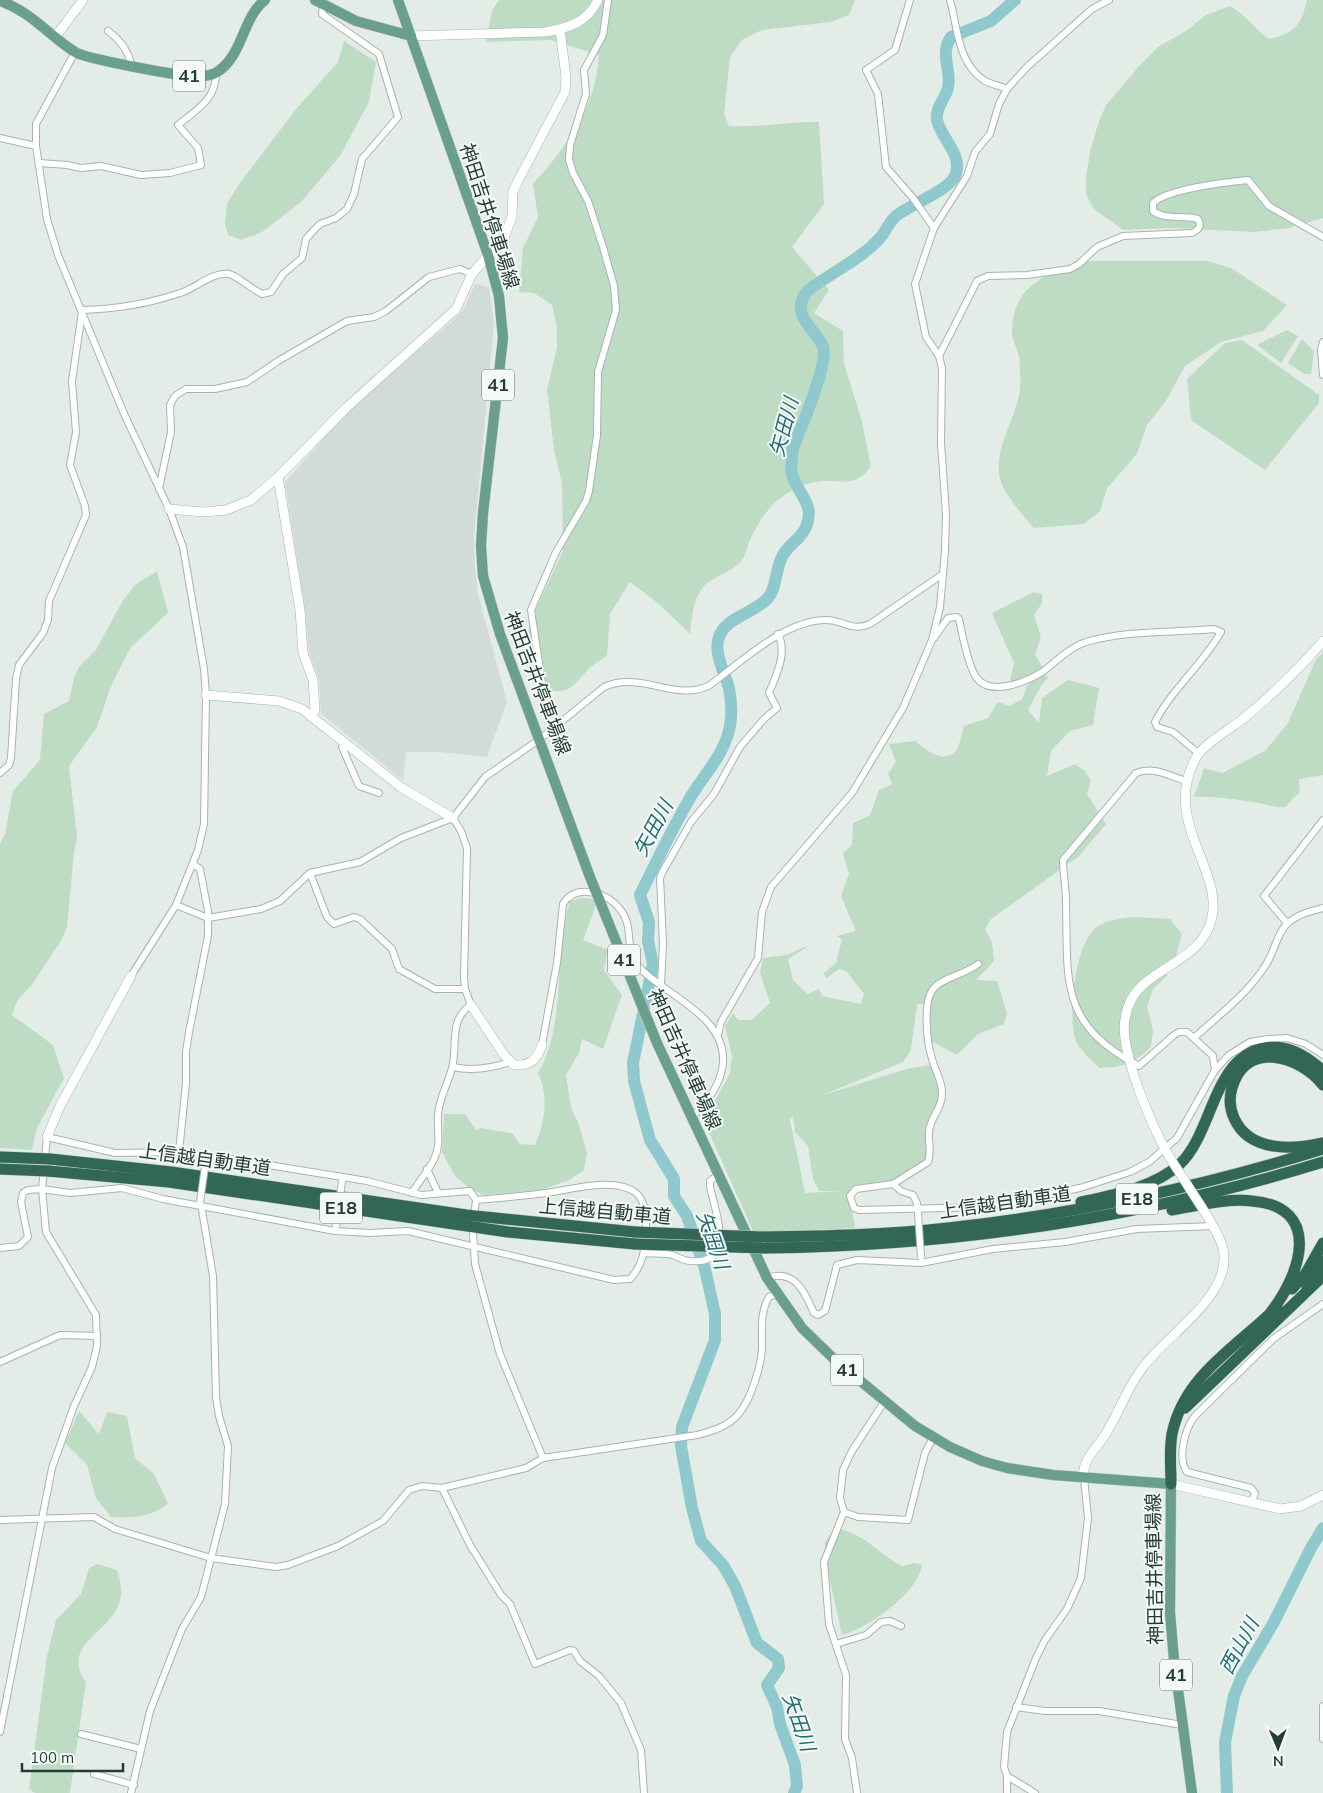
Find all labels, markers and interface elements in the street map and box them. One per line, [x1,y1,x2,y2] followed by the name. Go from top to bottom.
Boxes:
[173,60,205,92] road number: 41
[455,140,525,292] street label: 神田吉井停車場線
[482,370,514,400] road number: 41
[764,393,804,459] water label: 矢田川
[500,608,576,758] street label: 神田吉井停車場線
[627,794,679,860] water label: 矢田川
[608,944,640,976] road number: 41
[643,985,727,1133] street label: 神田吉井停車場線
[137,1138,273,1180] street label: 上信越自動車道
[937,1181,1073,1223] street label: 上信越自動車道
[1116,1184,1158,1214] road number: E18
[320,1192,362,1224] road number: E18
[538,1193,672,1229] street label: 上信越自動車道
[692,1207,736,1274] water label: 矢田川
[831,1354,863,1386] road number: 41
[1141,1493,1167,1645] street label: 神田吉井停車場線
[1213,1612,1265,1678] water label: 西山川
[1160,1660,1192,1690] road number: 41
[778,1689,822,1756] water label: 矢田川
[1253,1723,1303,1773] north arrow
[22,1740,124,1772] scale bar
[30,1748,74,1767] text: 100 m
[1273,1752,1284,1770] text: N

